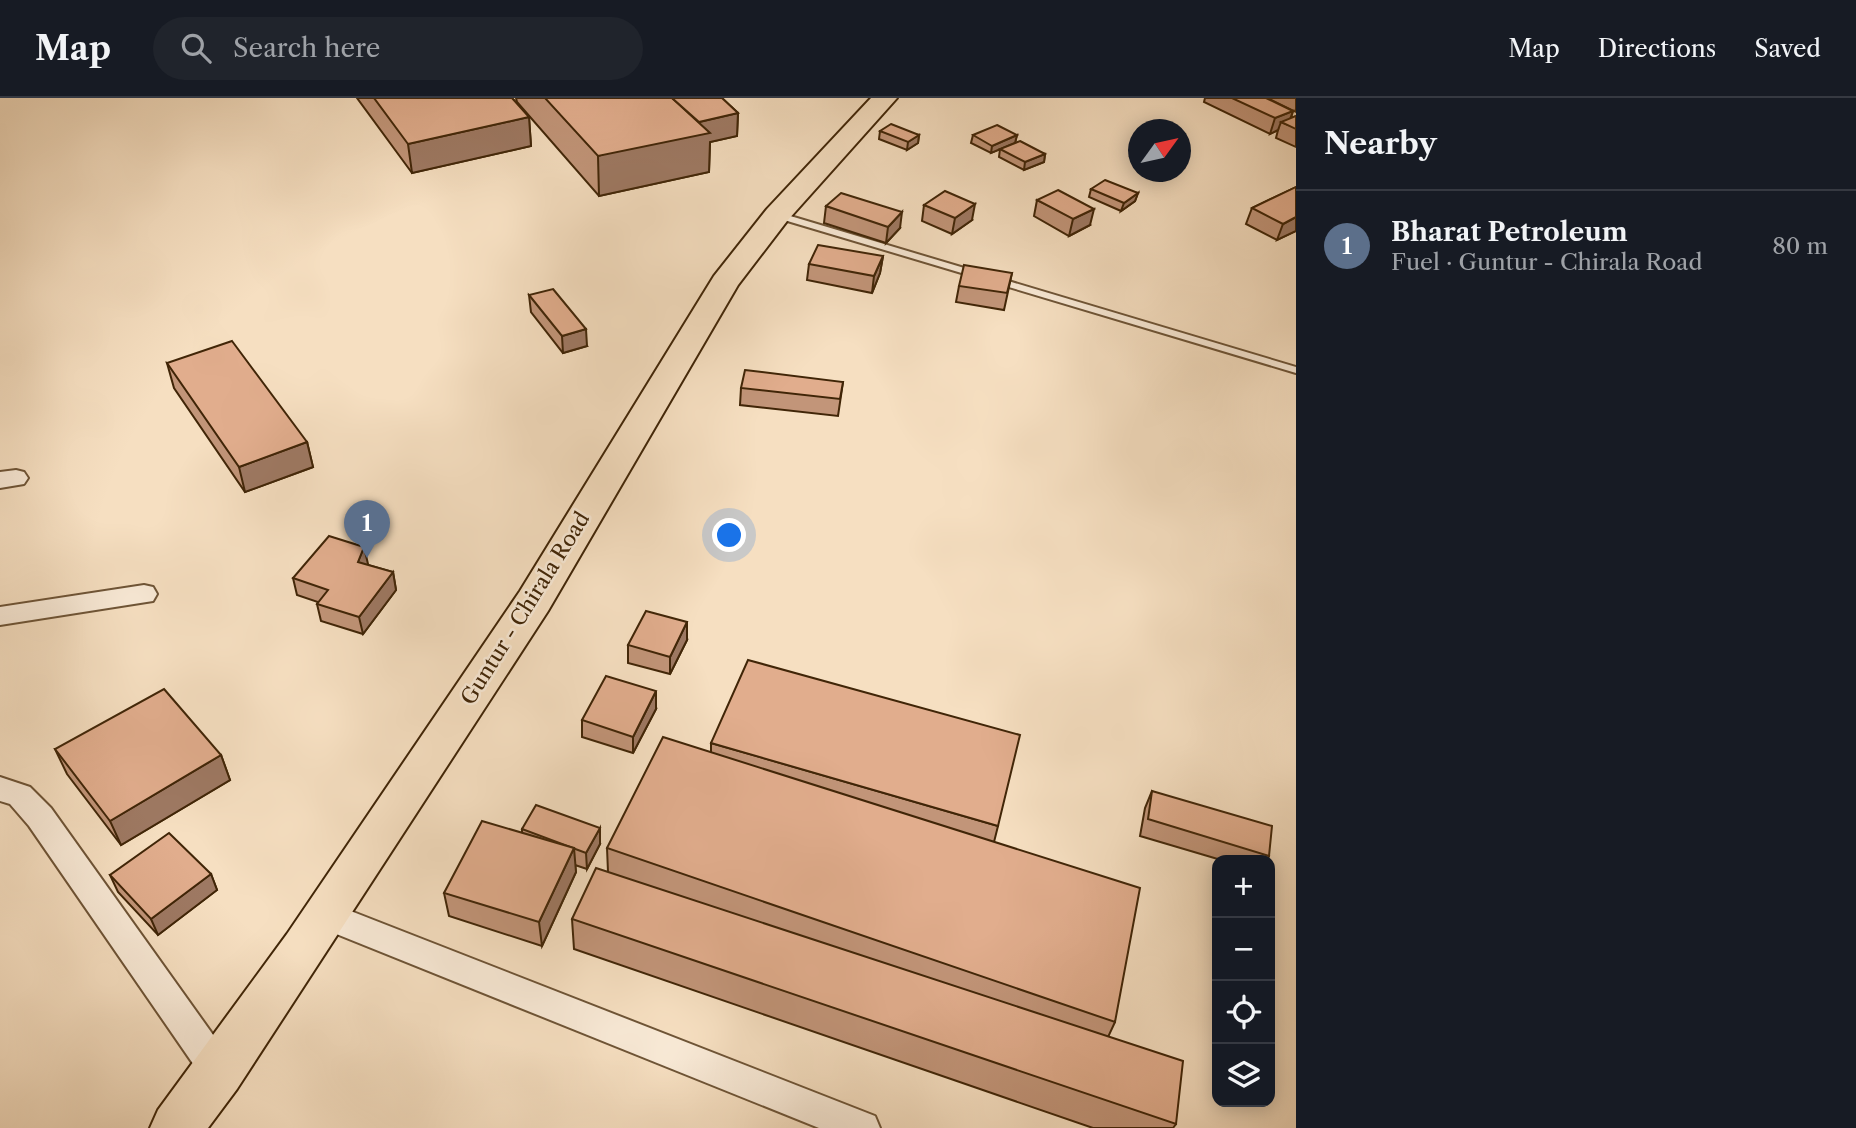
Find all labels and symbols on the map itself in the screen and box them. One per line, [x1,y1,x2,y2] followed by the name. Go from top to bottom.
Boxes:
[1128,119,1191,182] north arrow
[344,500,390,558] pin: 1
[455,507,595,709] street label: Guntur - Chirala Road
[712,518,746,552] your location

